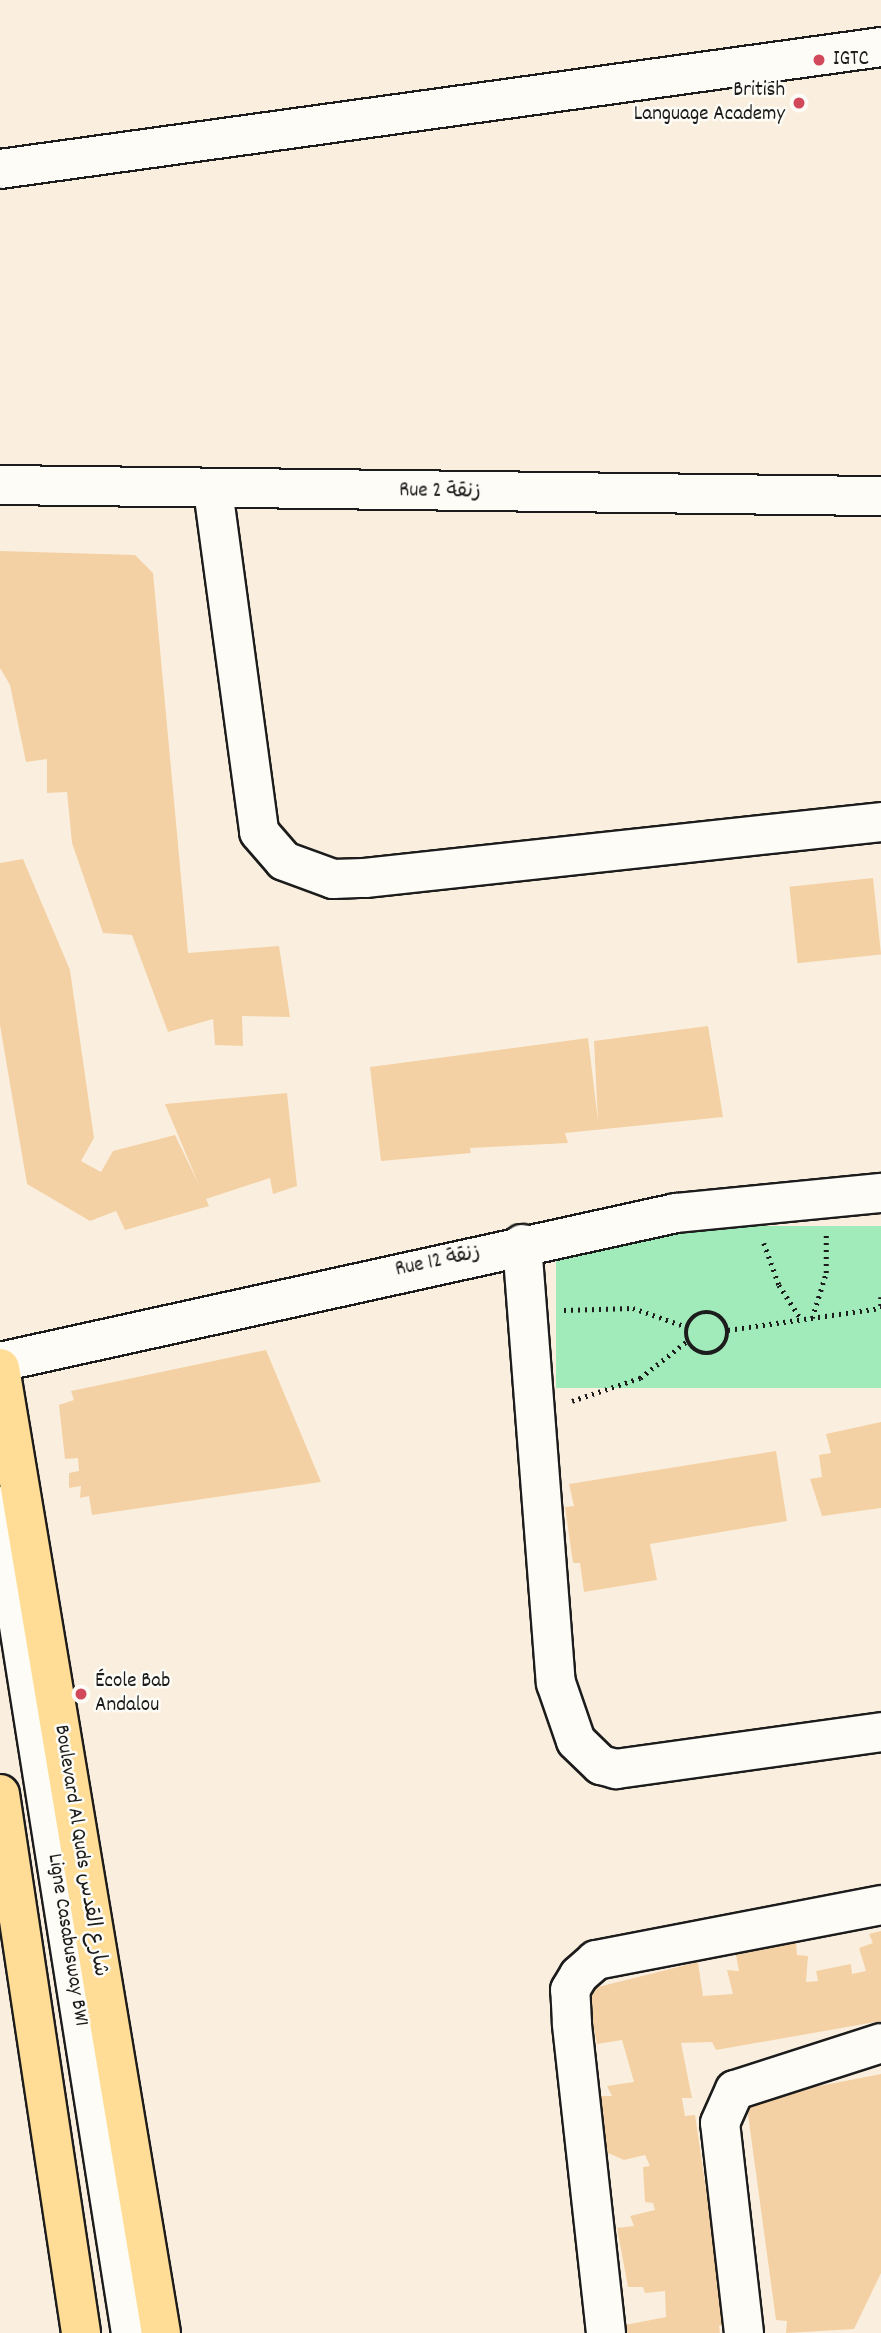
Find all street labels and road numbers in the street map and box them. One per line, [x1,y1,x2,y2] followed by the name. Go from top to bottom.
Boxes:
[399,479,481,505] street label: Rue 2 زنقة
[393,1241,483,1283] street label: Rue 12 زنقة
[48,1723,112,1979] street label: Boulevard Al Quds شارع القدس
[41,1852,93,2028] street label: Ligne Casabusway BW1

